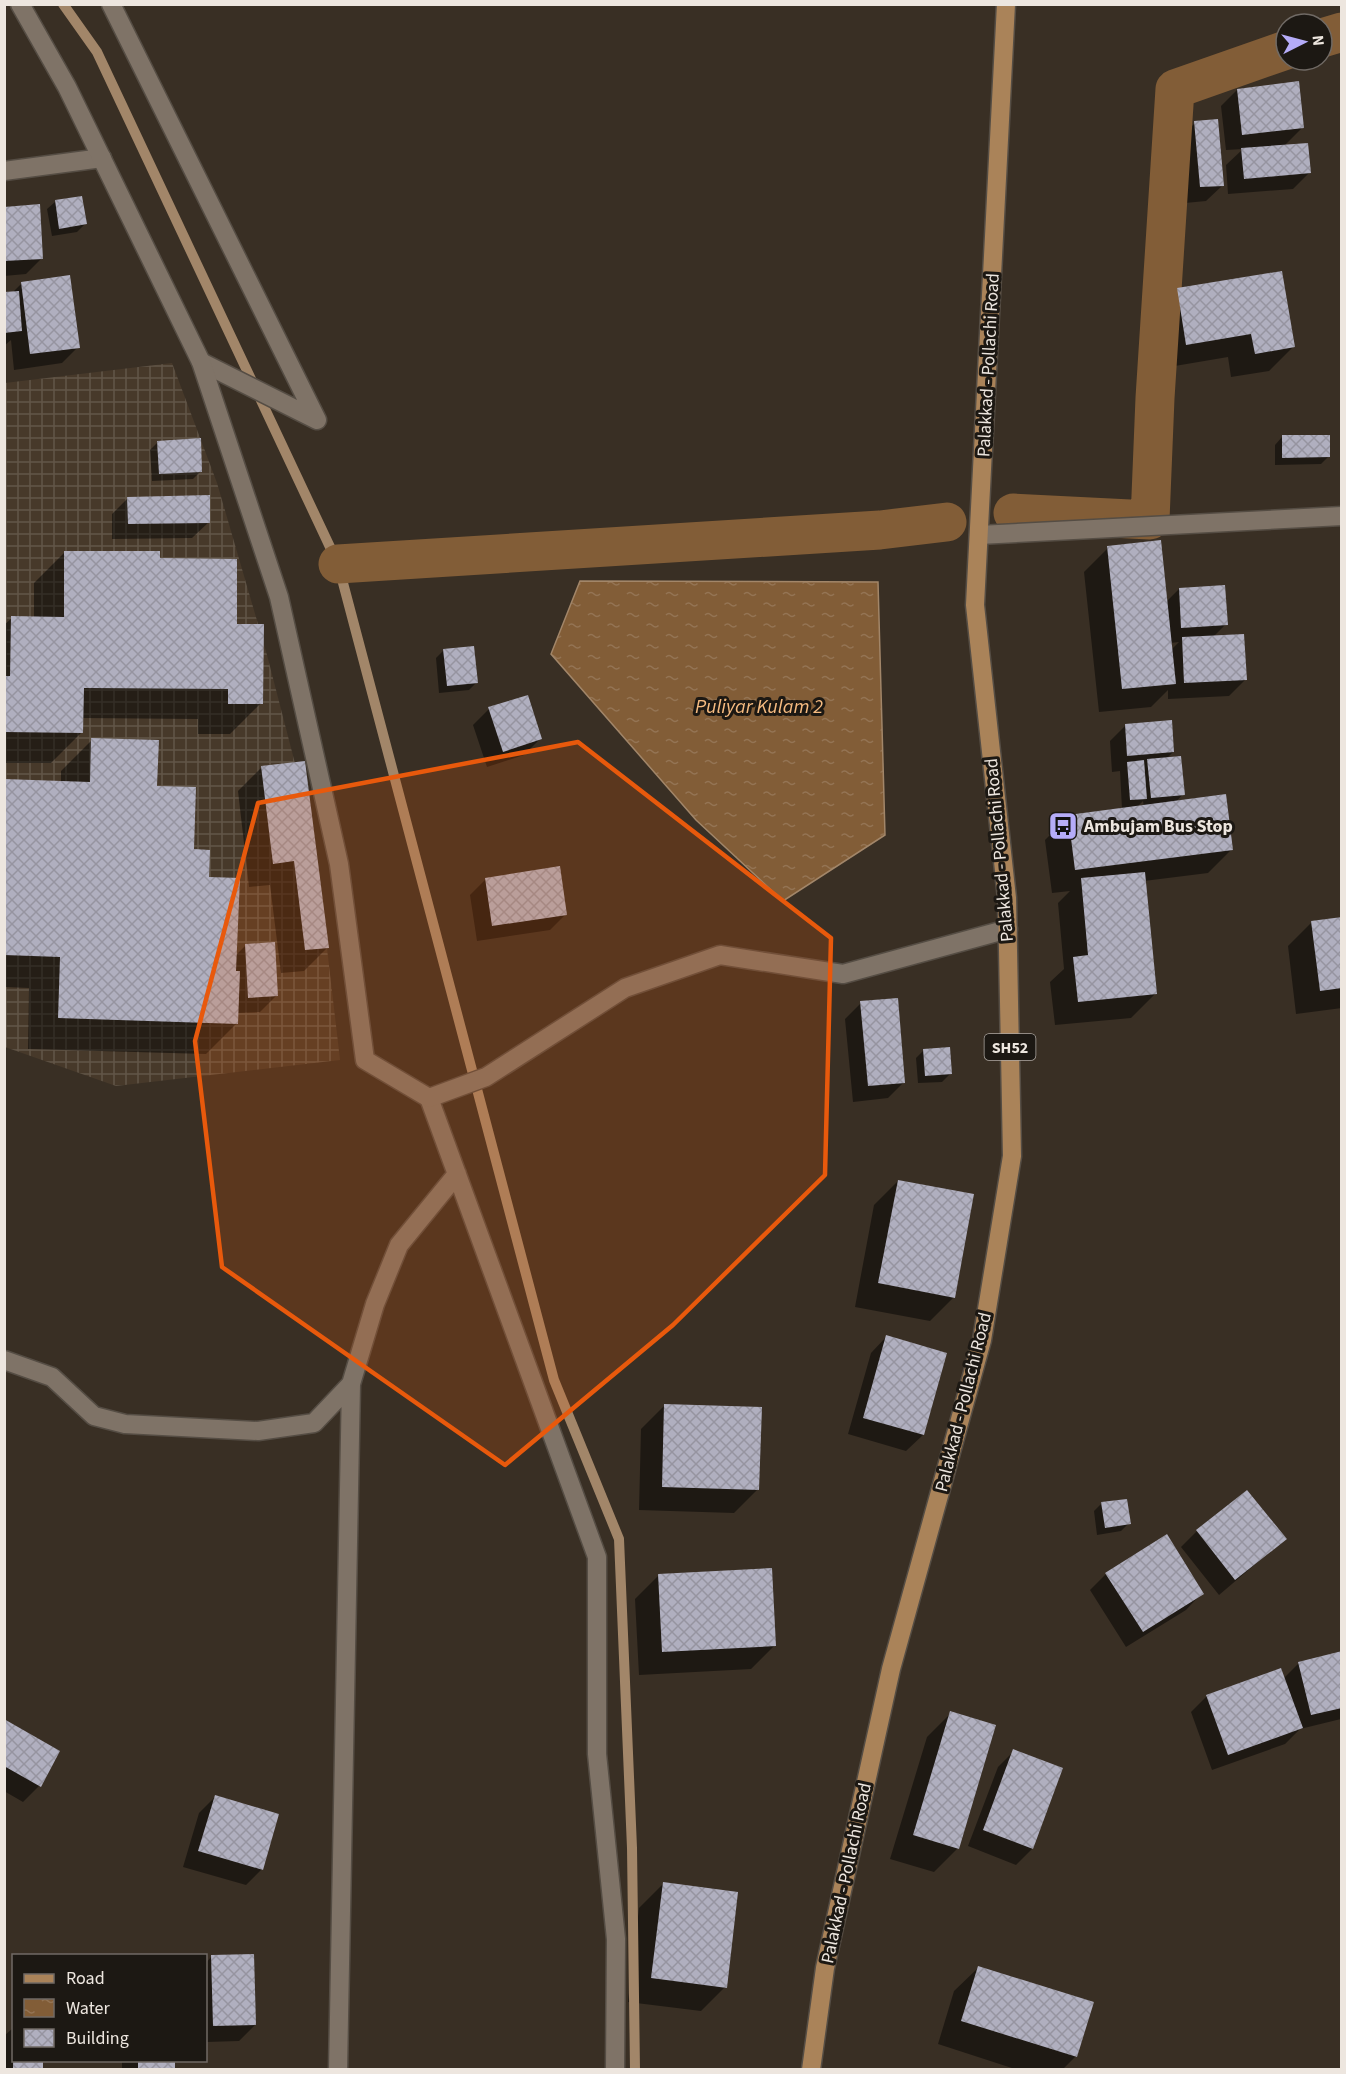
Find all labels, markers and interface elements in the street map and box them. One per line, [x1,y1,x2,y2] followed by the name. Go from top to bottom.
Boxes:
[1274,12,1334,72] north arrow
[1306,34,1329,47] text: N
[971,272,1006,458] street label: Palakkad - Pollachi Road
[695,693,823,721] water label: Puliyar Kulam 2
[979,757,1020,943] street label: Palakkad - Pollachi Road
[1047,810,1079,842] bus stop icon: Ambujam Bus Stop
[1083,814,1233,839] place label: Ambujam Bus Stop
[984,1034,1036,1060] road number: SH52
[929,1310,998,1494] street label: Palakkad - Pollachi Road
[815,1780,878,1966] street label: Palakkad - Pollachi Road
[12,1954,207,2062] legend
[66,1966,105,1991] text: Road
[66,1996,110,2021] text: Water
[66,2026,129,2051] text: Building

